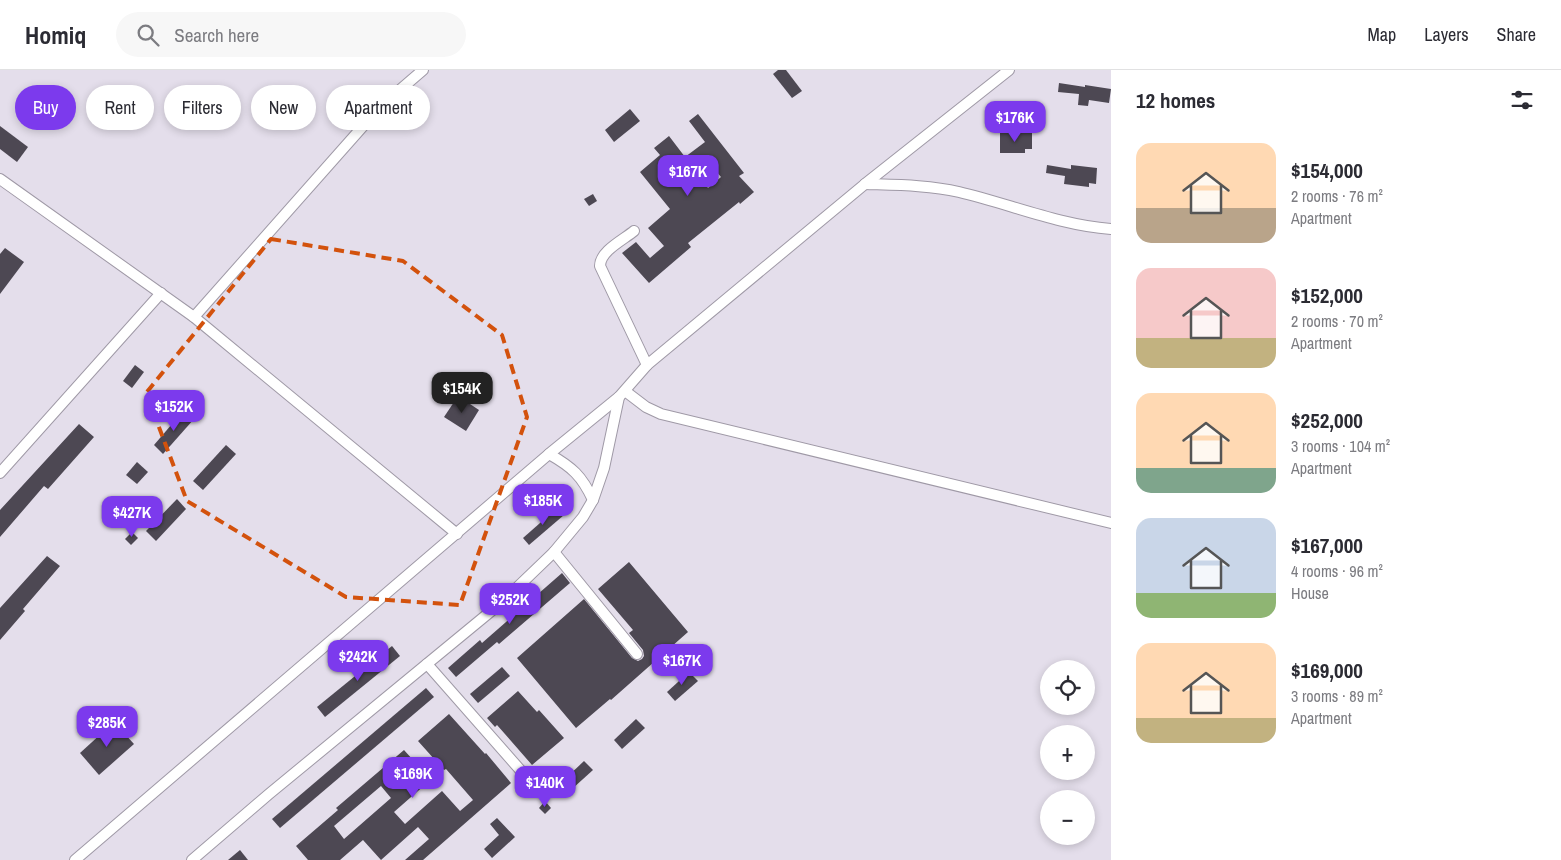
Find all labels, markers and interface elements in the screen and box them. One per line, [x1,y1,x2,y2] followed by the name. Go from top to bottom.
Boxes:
[116,12,466,57] search box
[25,19,86,51] text: Homiq
[134,21,162,49] icon: search
[174,22,259,48] text: Search here
[1368,22,1396,47] text: Map
[1424,22,1469,47] text: Layers
[1497,22,1536,47] text: Share
[15,85,76,130] chip: Buy
[86,85,154,130] chip: Rent
[164,85,241,130] chip: Filters
[251,85,316,130] chip: New
[326,85,430,130] chip: Apartment
[1136,86,1215,115] text: 12 homes
[1508,86,1536,114] icon: filters
[980,100,1050,143] pin: $176K
[996,106,1034,128] text: $176K
[653,154,723,197] pin: $167K
[1291,156,1363,185] text: $154,000
[669,160,707,182] text: $167K
[1176,163,1236,223] icon: home
[1291,185,1383,207] text: 2 rooms · 76 m²
[1291,207,1352,229] text: Apartment
[1291,281,1363,310] text: $152,000
[1176,288,1236,348] icon: home
[1291,310,1383,332] text: 2 rooms · 70 m²
[1291,332,1352,354] text: Apartment
[427,372,497,414] pin: $154K
[443,377,481,399] text: $154K
[139,390,209,432] pin: $152K
[155,395,193,417] text: $152K
[1291,406,1363,435] text: $252,000
[1176,413,1236,473] icon: home
[1291,435,1390,457] text: 3 rooms · 104 m²
[1291,457,1352,479] text: Apartment
[508,484,578,526] pin: $185K
[524,489,562,511] text: $185K
[97,496,167,538] pin: $427K
[113,501,151,523] text: $427K
[1291,531,1363,560] text: $167,000
[1176,538,1236,598] icon: home
[1291,560,1383,582] text: 4 rooms · 96 m²
[475,582,545,625] pin: $252K
[1291,582,1329,604] text: House
[491,588,529,610] text: $252K
[323,640,393,682] pin: $242K
[647,644,717,686] pin: $167K
[339,645,377,667] text: $242K
[663,649,701,671] text: $167K
[1291,656,1363,685] text: $169,000
[1040,660,1095,845] map controls
[1040,660,1095,715] button: locate
[1176,663,1236,723] icon: home
[1291,685,1383,707] text: 3 rooms · 89 m²
[72,706,142,748] pin: $285K
[1291,707,1352,729] text: Apartment
[88,711,126,733] text: $285K
[1040,725,1095,780] button: +
[378,756,448,799] pin: $169K
[394,762,432,784] text: $169K
[510,766,580,808] pin: $140K
[526,771,564,793] text: $140K
[1040,790,1095,845] button: −

